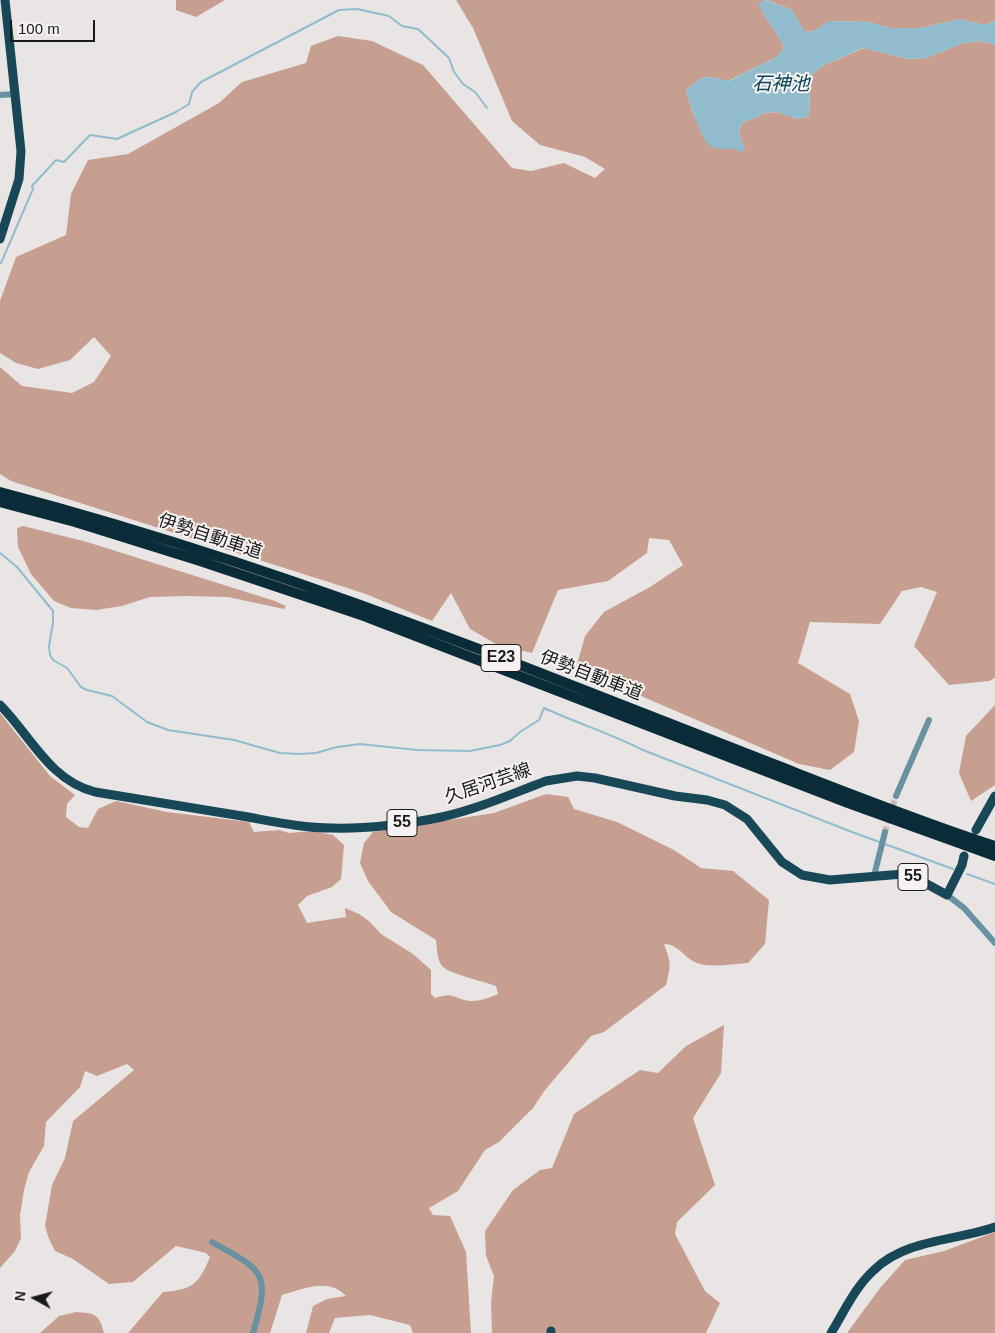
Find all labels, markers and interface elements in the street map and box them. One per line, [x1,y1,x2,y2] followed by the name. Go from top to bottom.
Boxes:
[12,10,98,42] scale bar
[18,20,60,37] text: 100 m
[753,74,809,96] water label: 石神池
[155,510,265,564] street label: 伊勢自動車道
[481,644,521,671] road number: E23
[537,647,645,705] street label: 伊勢自動車道
[442,759,534,809] street label: 久居河芸線
[387,810,417,836] road number: 55
[898,864,928,890] road number: 55
[10,1273,60,1323] north arrow
[12,1290,29,1302] text: N

